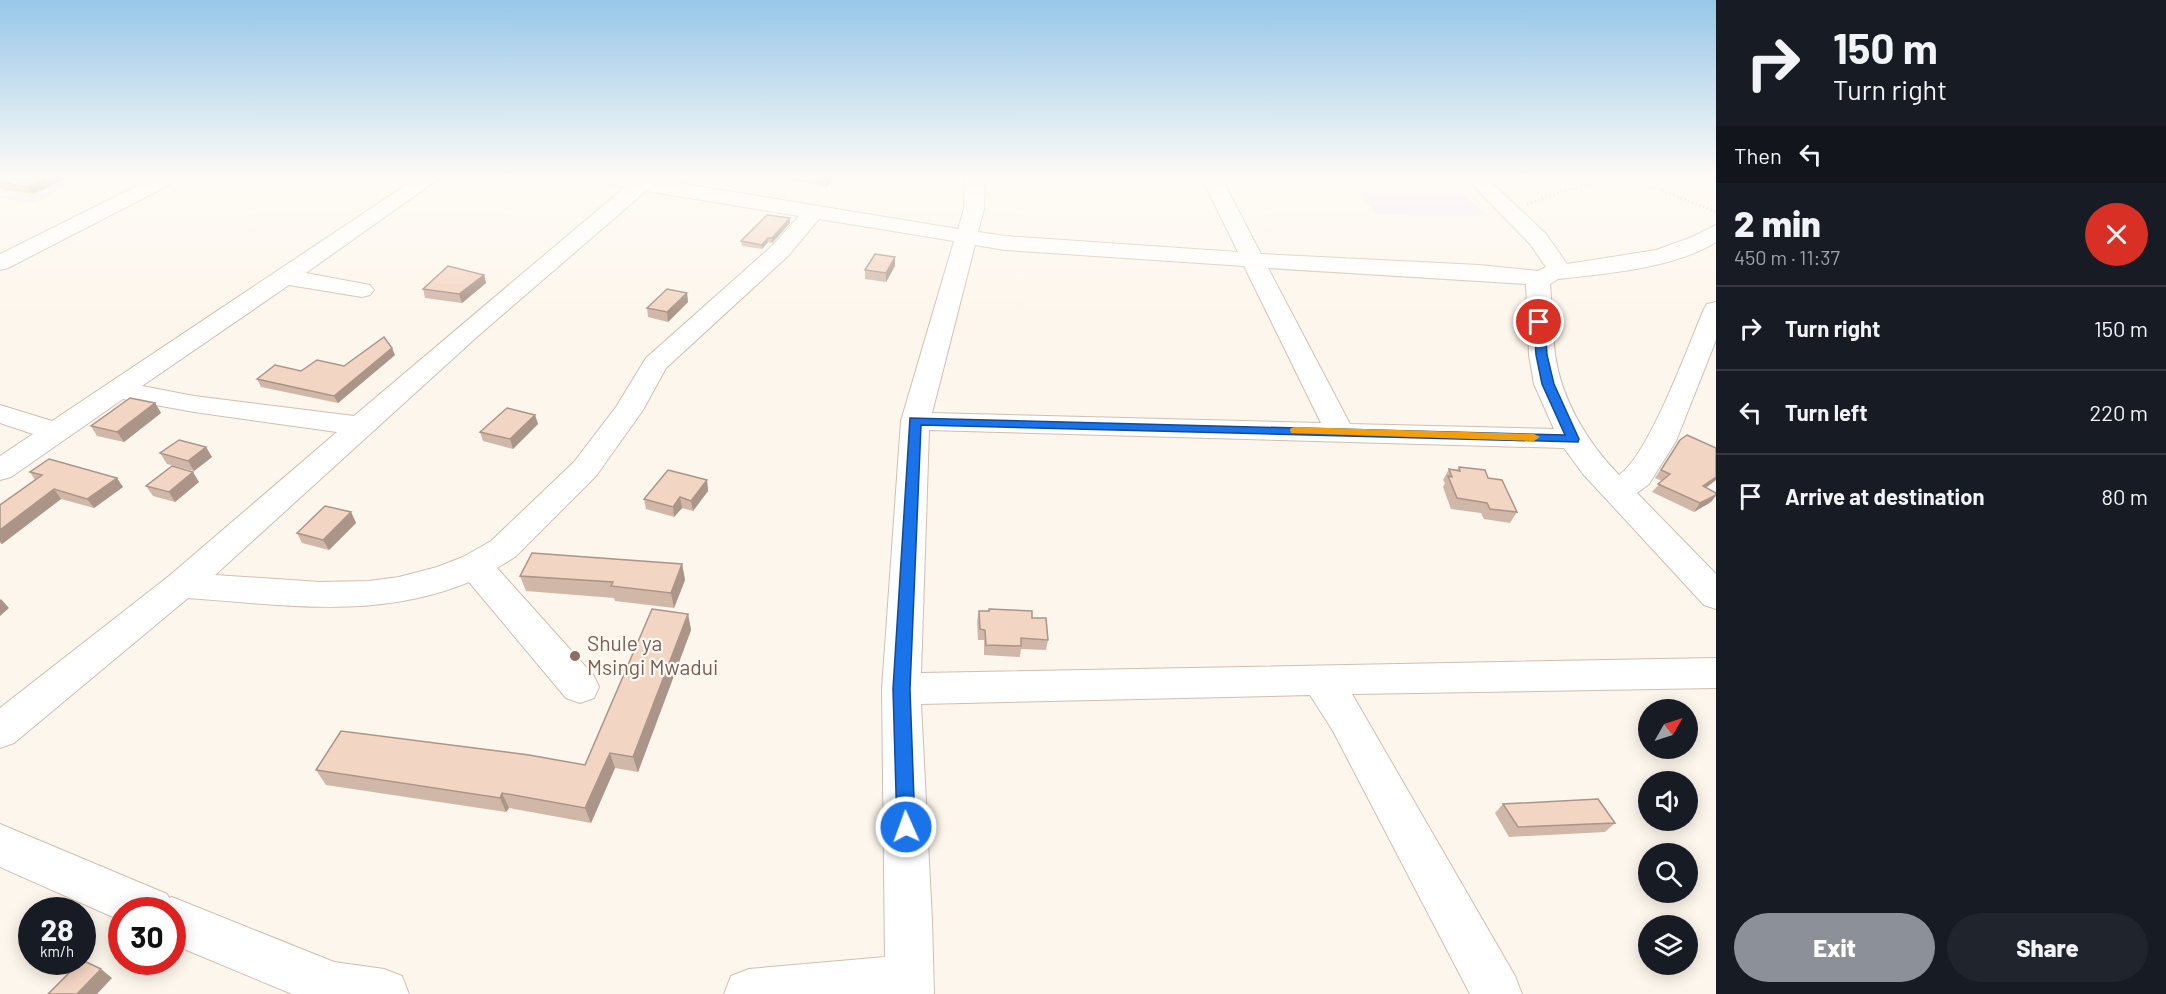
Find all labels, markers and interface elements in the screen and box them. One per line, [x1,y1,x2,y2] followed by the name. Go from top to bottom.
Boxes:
[1833,22,1938,72] text: 150 m
[1734,24,1812,102] icon: right
[1833,73,1947,105] text: Turn right
[1794,138,1827,171] icon: left
[1734,142,1782,168] text: Then
[1734,201,1821,244] text: 2 min
[2085,203,2148,266] button: close
[1734,245,1840,269] text: 450 m · 11:37
[1513,296,1564,347] pin
[1522,305,1555,338] icon: arrive
[1734,312,1767,345] icon: right
[1785,315,1880,341] text: Turn right
[2094,315,2148,341] text: 150 m
[1734,396,1767,429] icon: left
[1785,399,1868,425] text: Turn left
[2089,399,2148,425] text: 220 m
[1734,480,1767,513] icon: arrive
[1785,483,1984,509] text: Arrive at destination
[2102,483,2148,509] text: 80 m
[587,630,718,679] place label: Shule ya Msingi Mwadui
[568,649,582,663] marker: Shule ya Msingi Mwadui
[1638,699,1698,759] north arrow
[1638,699,1698,975] map controls
[1638,771,1698,831] button: sound
[874,795,938,859] position arrow
[1638,843,1698,903] button: search
[108,897,186,975] speed limit sign: 30
[40,911,74,947] text: 28
[1734,913,1935,982] button: Exit
[1947,913,2148,982] button: Share
[1638,915,1698,975] button: layers
[40,942,74,960] text: km/h

